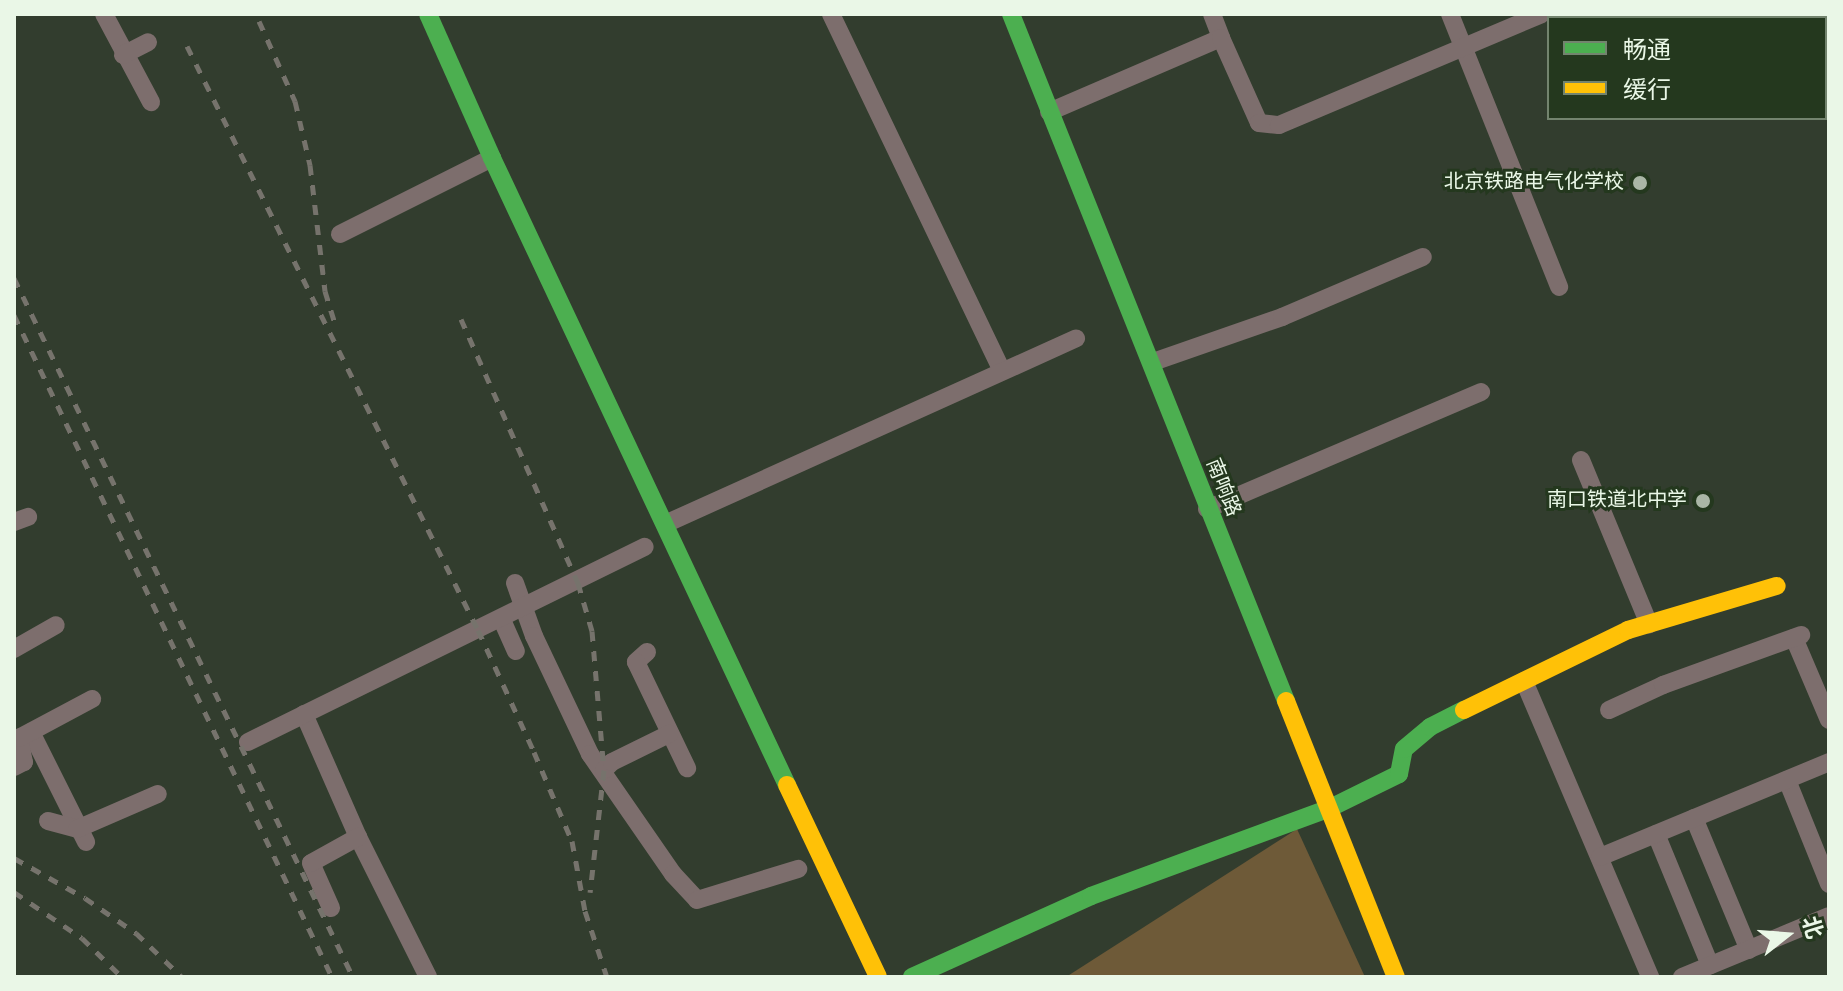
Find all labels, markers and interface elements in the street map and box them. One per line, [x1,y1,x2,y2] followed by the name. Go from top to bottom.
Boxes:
[1547,16,1827,120] legend
[1623,37,1671,67] text: 畅通
[1623,77,1671,107] text: 缓行
[1444,171,1624,195] place label: 北京铁路电气化学校
[1631,174,1649,192] marker: 北京铁路电气化学校
[1200,456,1244,520] street label: 南响路
[1547,489,1687,513] place label: 南口铁道北中学
[1694,492,1712,510] marker: 南口铁道北中学
[1747,895,1827,975] north arrow
[1794,913,1827,942] text: 北

